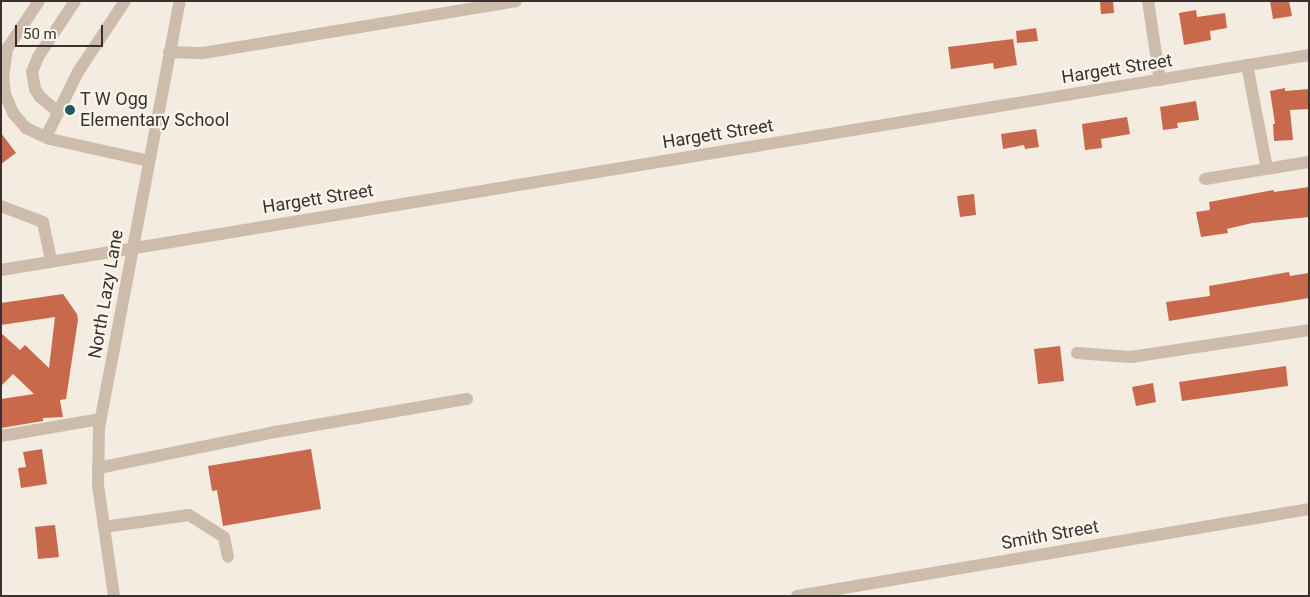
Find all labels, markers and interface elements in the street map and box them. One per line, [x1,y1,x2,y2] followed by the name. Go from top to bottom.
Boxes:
[18,15,105,47] scale bar
[23,25,57,43] text: 50 m
[1060,50,1174,88] street label: Hargett Street
[80,89,229,132] place label: T W Ogg Elementary School
[64,104,76,116] marker: T W Ogg Elementary School
[661,115,775,153] street label: Hargett Street
[261,180,375,218] street label: Hargett Street
[84,228,128,360] street label: North Lazy Lane
[1000,516,1100,554] street label: Smith Street

